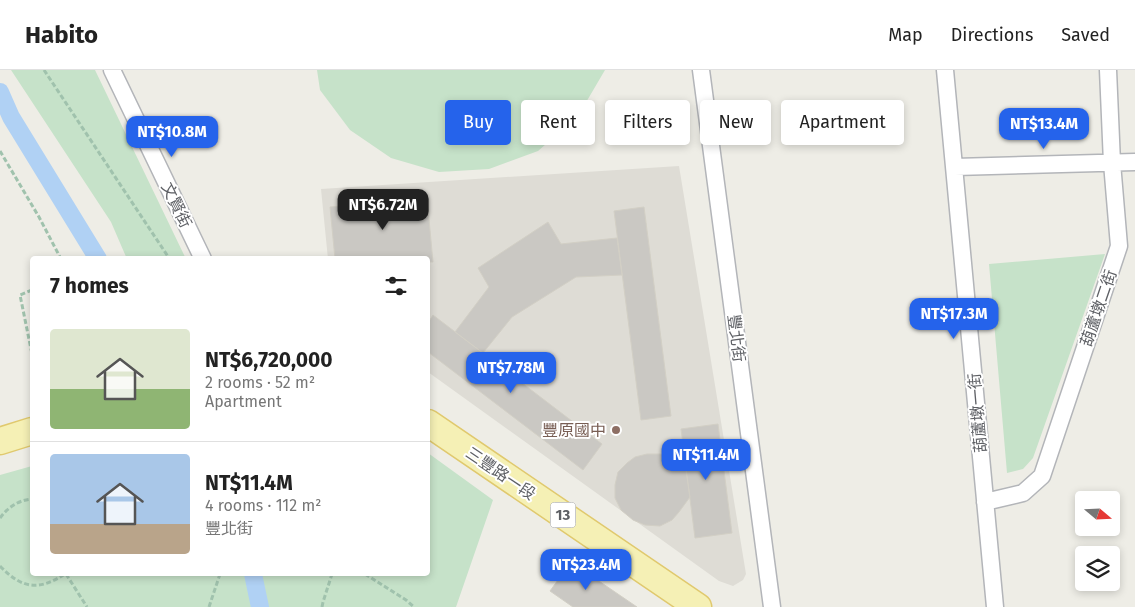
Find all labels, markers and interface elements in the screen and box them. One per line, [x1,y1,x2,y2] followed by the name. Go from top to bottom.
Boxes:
[25,21,98,49] text: Habito
[888,24,923,46] text: Map
[951,24,1033,46] text: Directions
[1061,24,1110,46] text: Saved
[445,100,511,145] chip: Buy
[521,100,595,145] chip: Rent
[605,100,690,145] chip: Filters
[700,100,771,145] chip: New
[781,100,904,145] chip: Apartment
[992,108,1096,150] pin: NT$13.4M
[1010,114,1078,133] text: NT$13.4M
[120,116,224,158] pin: NT$10.8M
[137,122,207,141] text: NT$10.8M
[157,179,196,231] street label: 文賢街
[331,189,435,231] pin: NT$6.72M
[349,195,417,214] text: NT$6.72M
[1076,267,1120,349] street label: 葫蘆墩二街
[382,272,410,300] icon: filters
[50,273,129,299] text: 7 homes
[902,298,1006,340] pin: NT$17.3M
[920,304,988,323] text: NT$17.3M
[724,313,749,363] street label: 豐北街
[205,347,333,373] text: NT$6,720,000
[90,349,150,409] icon: home
[459,352,563,394] pin: NT$7.78M
[477,358,545,377] text: NT$7.78M
[965,372,990,454] street label: 葫蘆墩一街
[205,373,315,392] text: 2 rooms · 52 m²
[205,392,282,411] text: Apartment
[542,421,606,440] place label: 豐原國中
[610,424,622,436] marker: 豐原國中
[654,438,758,481] pin: NT$11.4M
[462,443,539,504] street label: 三豐路一段
[673,445,739,464] text: NT$11.4M
[205,470,293,496] text: NT$11.4M
[90,474,150,534] icon: home
[1075,491,1120,536] north arrow
[1075,491,1120,591] map controls
[205,496,321,515] text: 4 rooms · 112 m²
[550,502,576,528] road number: 13
[205,519,253,538] text: 豐北街
[1075,546,1120,591] button: layers
[534,548,638,591] pin: NT$23.4M
[551,555,621,574] text: NT$23.4M

